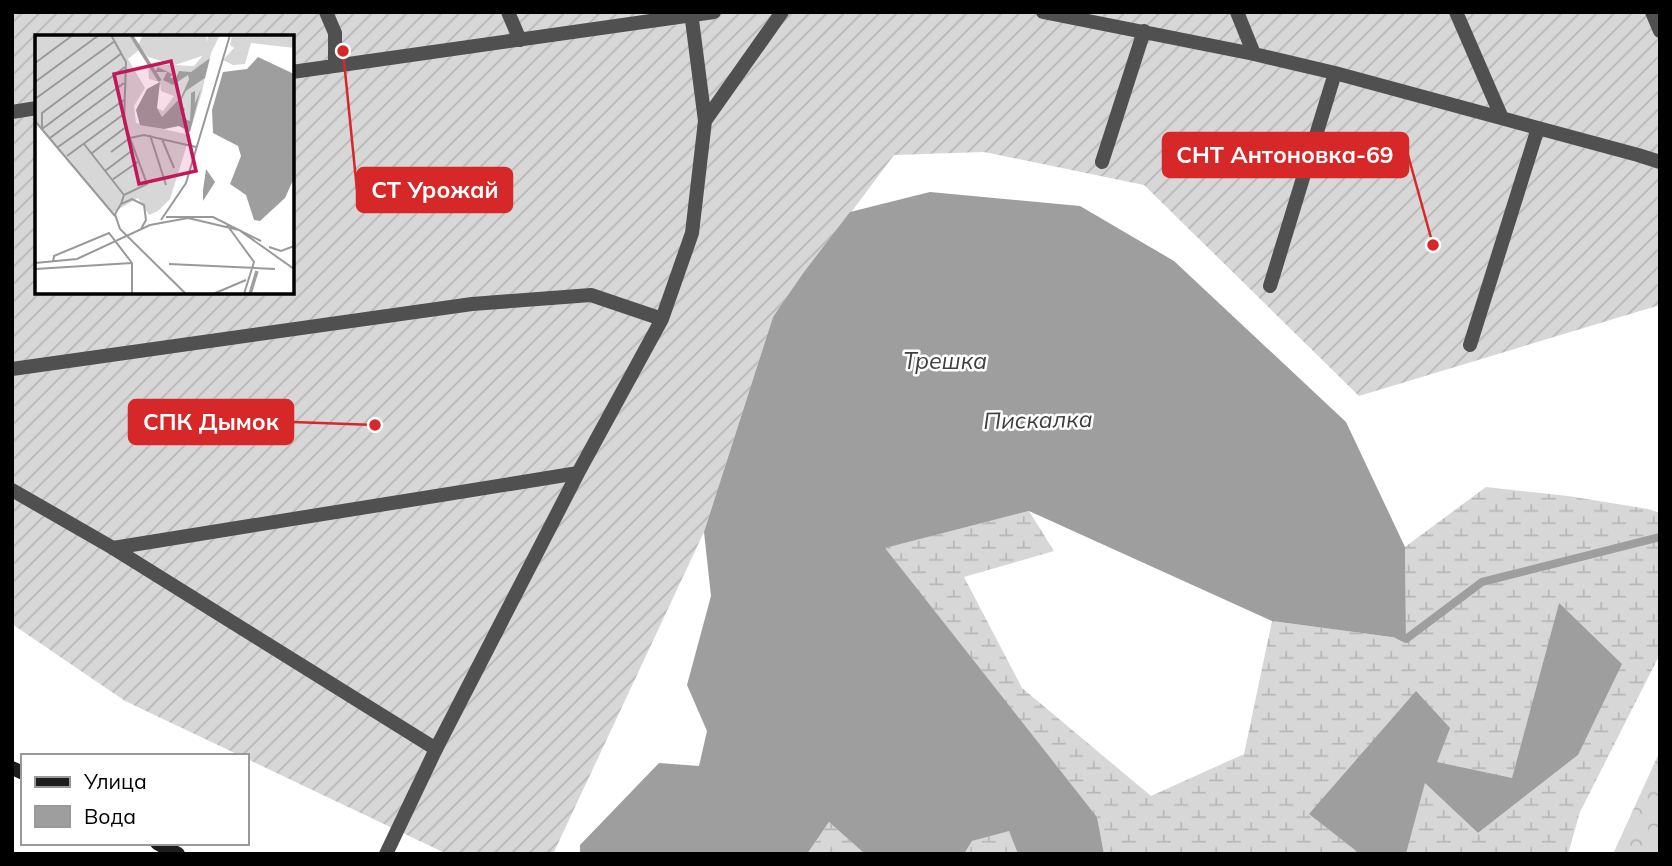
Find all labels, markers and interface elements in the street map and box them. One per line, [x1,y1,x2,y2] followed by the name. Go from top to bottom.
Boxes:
[35,35,294,294] inset map
[1163,133,1408,177] callout: СНТ Антоновка-69
[1176,140,1394,169] text: СНТ Антоновка-69
[357,168,512,212] callout: СТ Урожай
[371,175,499,204] text: СТ Урожай
[903,346,987,375] water label: Трешка
[129,400,293,444] callout: СПК Дымок
[983,404,1093,435] water label: Пискалка
[143,407,280,436] text: СПК Дымок
[21,754,248,845] legend
[83,768,147,794] text: Улица
[84,803,136,829] text: Вода

